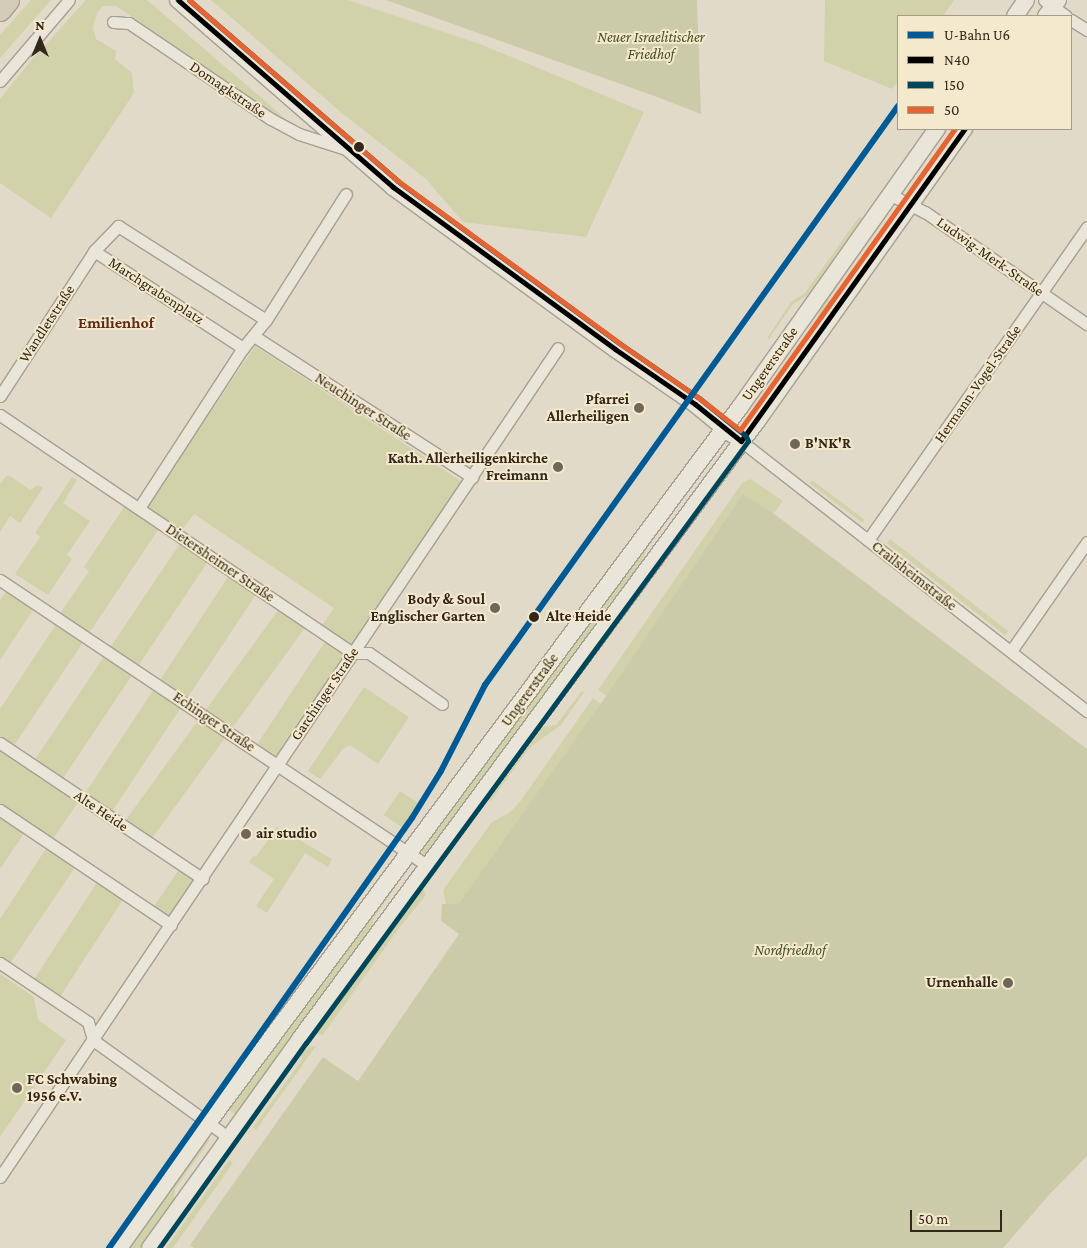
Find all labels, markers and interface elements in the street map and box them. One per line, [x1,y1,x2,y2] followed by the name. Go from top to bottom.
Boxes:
[15,15,65,65] north arrow
[897,15,1072,130] legend
[35,17,45,33] text: N
[944,27,1010,43] text: U-Bahn U6
[597,28,705,63] park label: Neuer Israelitischer Friedhof
[944,52,970,68] text: N40
[186,58,270,122] street label: Domagkstraße
[944,77,965,93] text: 150
[944,102,960,118] text: 50
[354,142,364,152] unlabelled marker
[933,213,1047,301] street label: Ludwig-Merk-Straße
[105,253,207,329] street label: Marchgrabenplatz
[15,282,79,366] street label: Wandletstraße
[78,313,154,333] district label: Emilienhof
[931,322,1025,446] street label: Hermann-Vogel-Straße
[738,324,802,404] street label: Ungererstraße
[311,369,415,445] street label: Neuchinger Straße
[547,390,629,425] place label: Pfarrei Allerheiligen
[633,402,645,414] marker: Pfarrei Allerheiligen
[805,435,851,453] place label: B'NK'R
[789,438,801,450] marker: B'NK'R
[388,449,548,484] place label: Kath. Allerheiligenkirche Freimann
[552,461,564,473] marker: Kath. Allerheiligenkirche Freimann
[162,520,278,606] street label: Dietersheimer Straße
[868,537,960,615] street label: Crailsheimstraße
[371,590,485,625] place label: Body & Soul Englischer Garten
[489,602,501,614] marker: Body & Soul Englischer Garten
[546,608,611,626] place label: Alte Heide
[526,609,542,625] marker: Alte Heide
[287,644,363,744] street label: Garchinger Straße
[497,650,563,730] street label: Ungererstraße
[170,688,258,756] street label: Echinger Straße
[70,786,132,836] street label: Alte Heide
[256,825,317,843] place label: air studio
[240,828,252,840] marker: air studio
[754,942,826,960] park label: Nordfriedhof
[926,974,998,992] place label: Urnenhalle
[1002,977,1014,989] marker: Urnenhalle
[27,1070,117,1105] place label: FC Schwabing 1956 e.V.
[11,1082,23,1094] marker: FC Schwabing 1956 e.V.
[912,1200,1004,1232] scale bar
[918,1211,948,1227] text: 50 m

